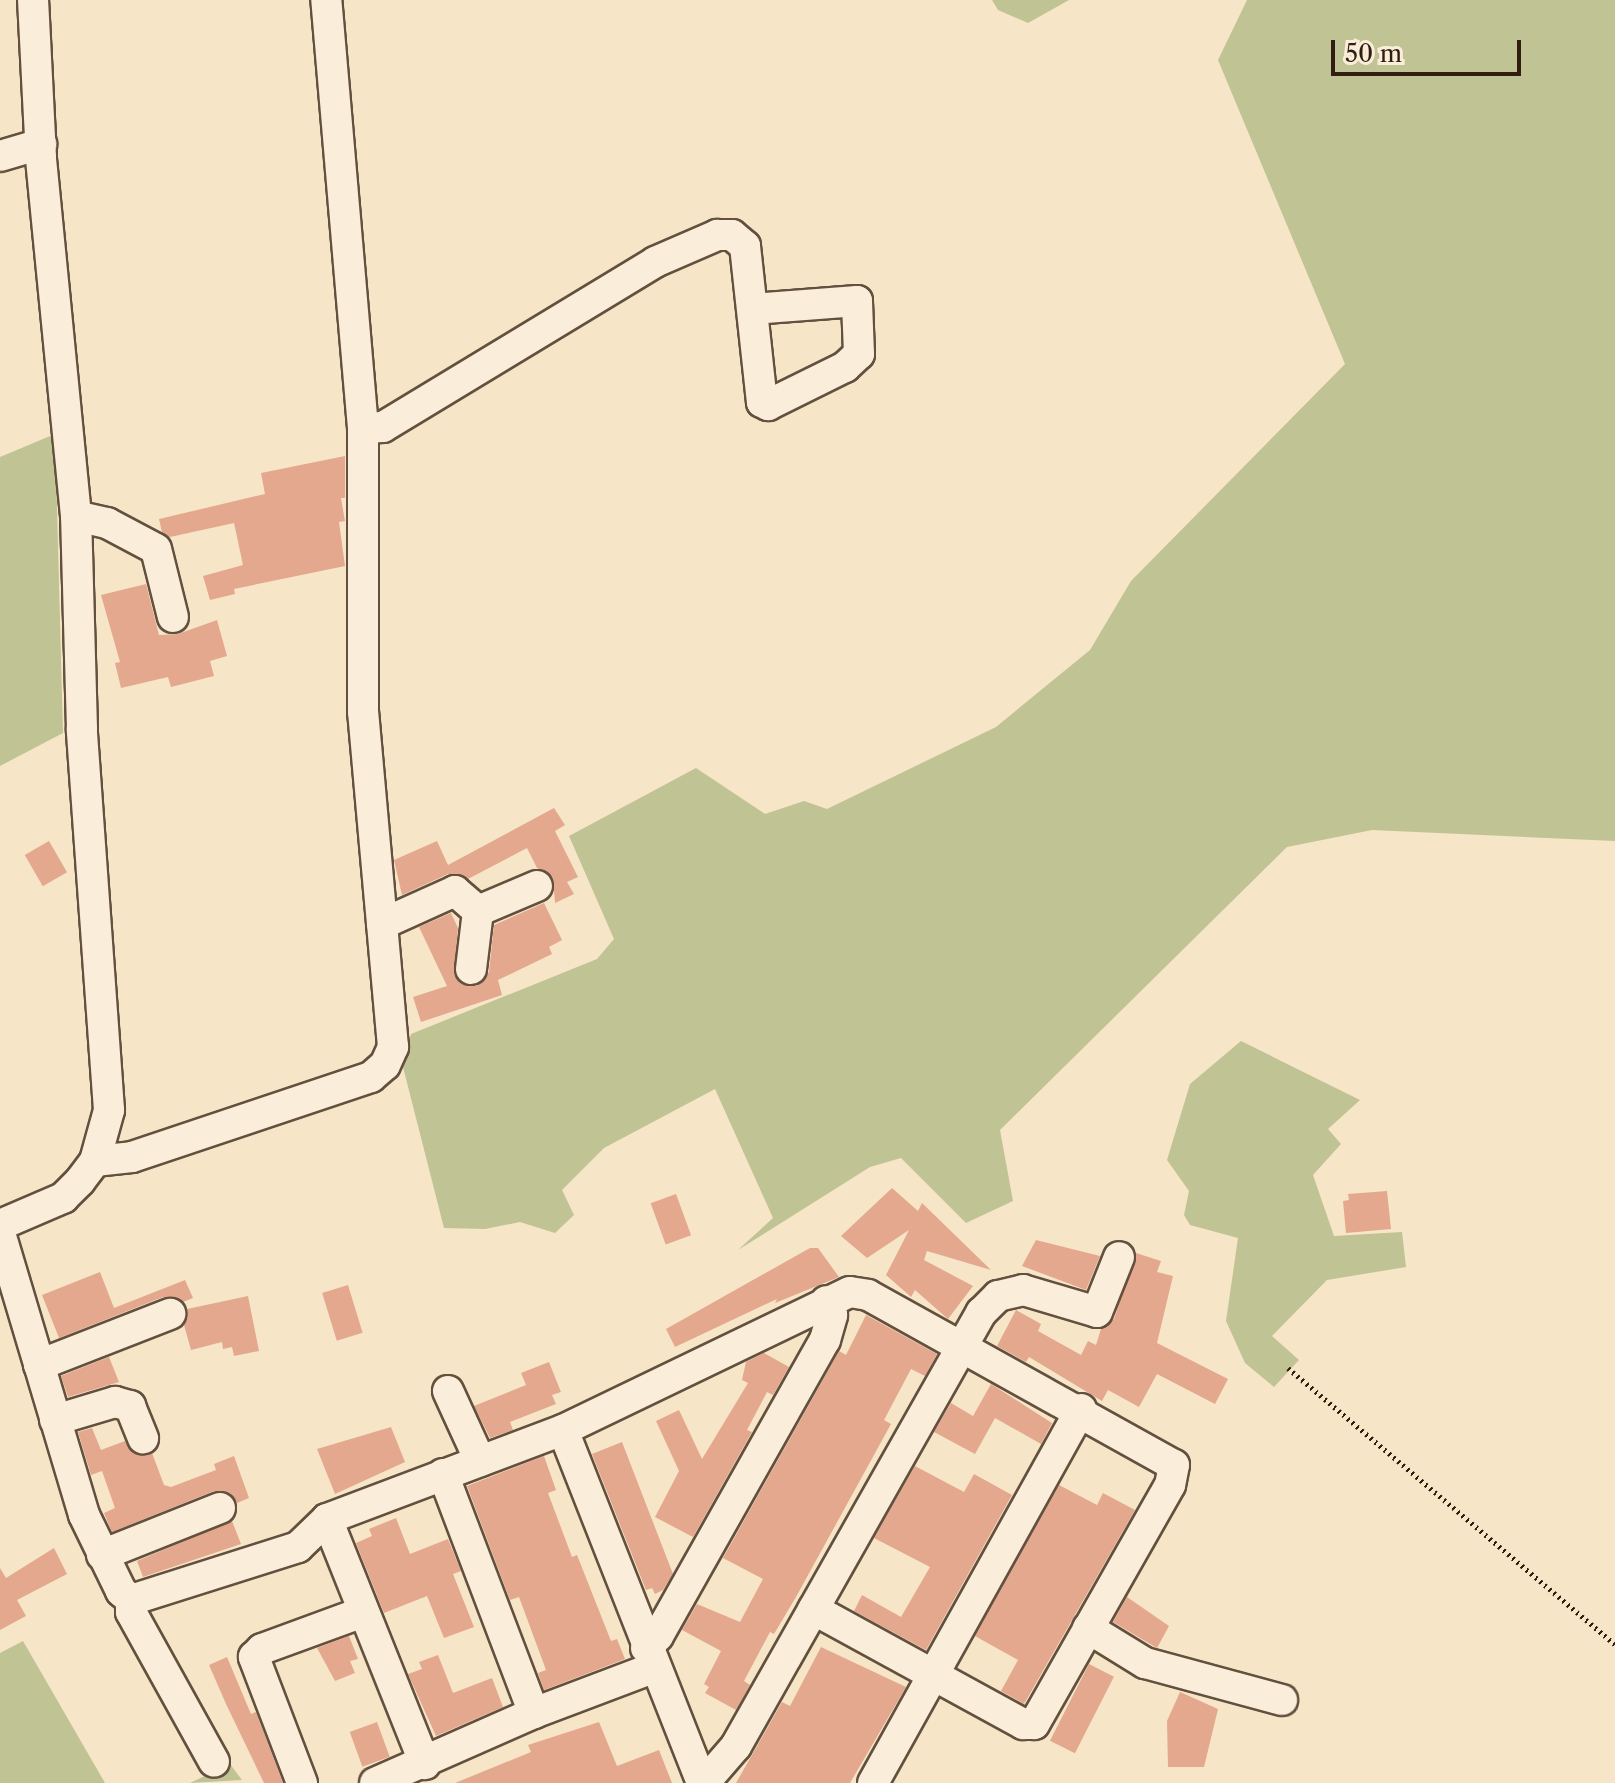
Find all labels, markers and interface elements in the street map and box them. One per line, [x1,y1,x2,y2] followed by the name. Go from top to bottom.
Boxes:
[1335,24,1525,74] scale bar
[1345,39,1402,68] text: 50 m

